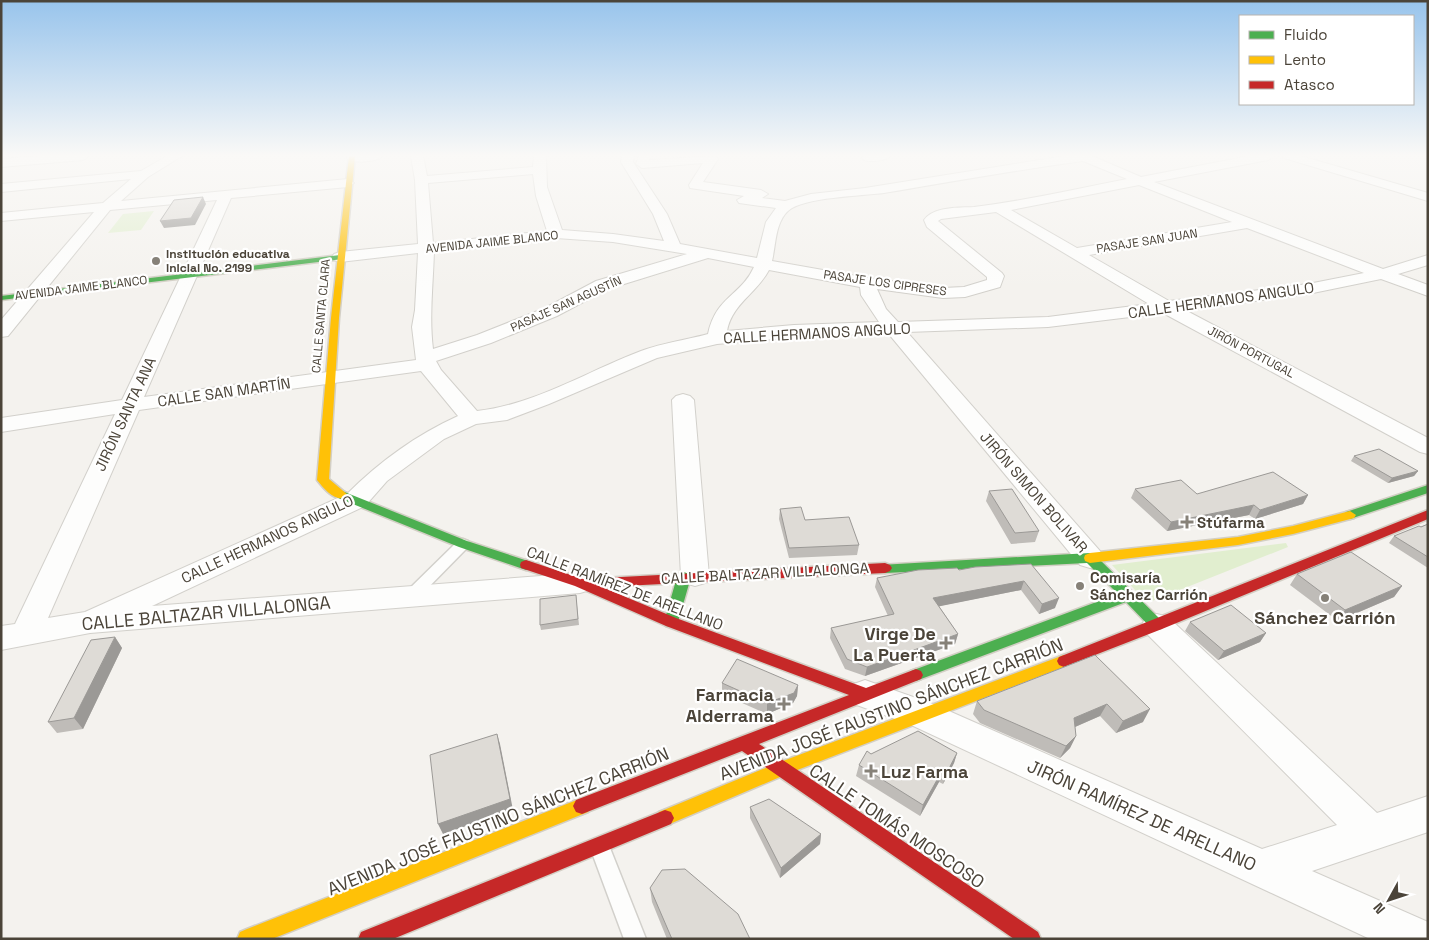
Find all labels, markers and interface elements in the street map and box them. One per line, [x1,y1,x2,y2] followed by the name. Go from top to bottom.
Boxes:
[1239,15,1414,105] legend
[1284,25,1328,44] text: Fluido
[1284,50,1326,69] text: Lento
[1284,75,1335,94] text: Atasco
[1095,225,1199,257] street label: PASAJE SAN JUAN
[425,227,559,257] street label: AVENIDA JAIME BLANCO
[166,246,290,276] place label: Institución educativa inicial No. 2199
[150,255,162,267] marker: Institución educativa inicial No. 2199
[308,258,334,374] street label: CALLE SANTA CLARA
[822,266,948,300] street label: PASAJE LOS CIPRESES
[14,272,148,304] street label: AVENIDA JAIME BLANCO
[508,272,624,336] street label: PASAJE SAN AGUSTÍN
[1127,278,1315,322] street label: CALLE HERMANOS ANGULO
[723,319,911,347] street label: CALLE HERMANOS ANGULO
[1205,322,1298,382] street label: JIRÓN PORTUGAL
[90,353,160,474] street label: JIRÓN SANTA ANA
[156,373,292,411] street label: CALLE SAN MARTÍN
[976,427,1092,557] street label: JIRÓN SIMON BOLIVAR
[178,491,356,587] street label: CALLE HERMANOS ANGULO
[1197,513,1265,532] place label: Stúfarma
[1181,516,1193,528] marker: Stúfarma
[524,542,726,634] street label: CALLE RAMÍREZ DE ARELLANO
[661,558,870,588] street label: CALLE BALTAZAR VILLALONGA
[1090,568,1208,604] place label: Comisaría Sánchez Carrión
[1074,580,1086,592] marker: Comisaría Sánchez Carrión
[81,591,331,635] street label: CALLE BALTAZAR VILLALONGA
[1319,592,1331,604] marker: Sánchez Carrión
[1254,606,1396,629] place label: Sánchez Carrión
[853,622,937,666] place label: Virge De La Puerta
[716,633,1066,785] street label: AVENIDA JOSÉ FAUSTINO SÁNCHEZ CARRIÓN
[940,637,952,649] marker: Virge De La Puerta
[686,683,775,727] place label: Farmacia Alderrama
[778,698,790,710] marker: Farmacia Alderrama
[324,742,672,900] street label: AVENIDA JOSÉ FAUSTINO SÁNCHEZ CARRIÓN
[1024,754,1260,876] street label: JIRÓN RAMÍREZ DE ARELLANO
[805,759,989,893] street label: CALLE TOMÁS MOSCOSO
[881,760,969,783] place label: Luz Farma
[865,765,877,777] marker: Luz Farma
[1364,875,1414,925] north arrow
[1369,899,1389,918] text: N

